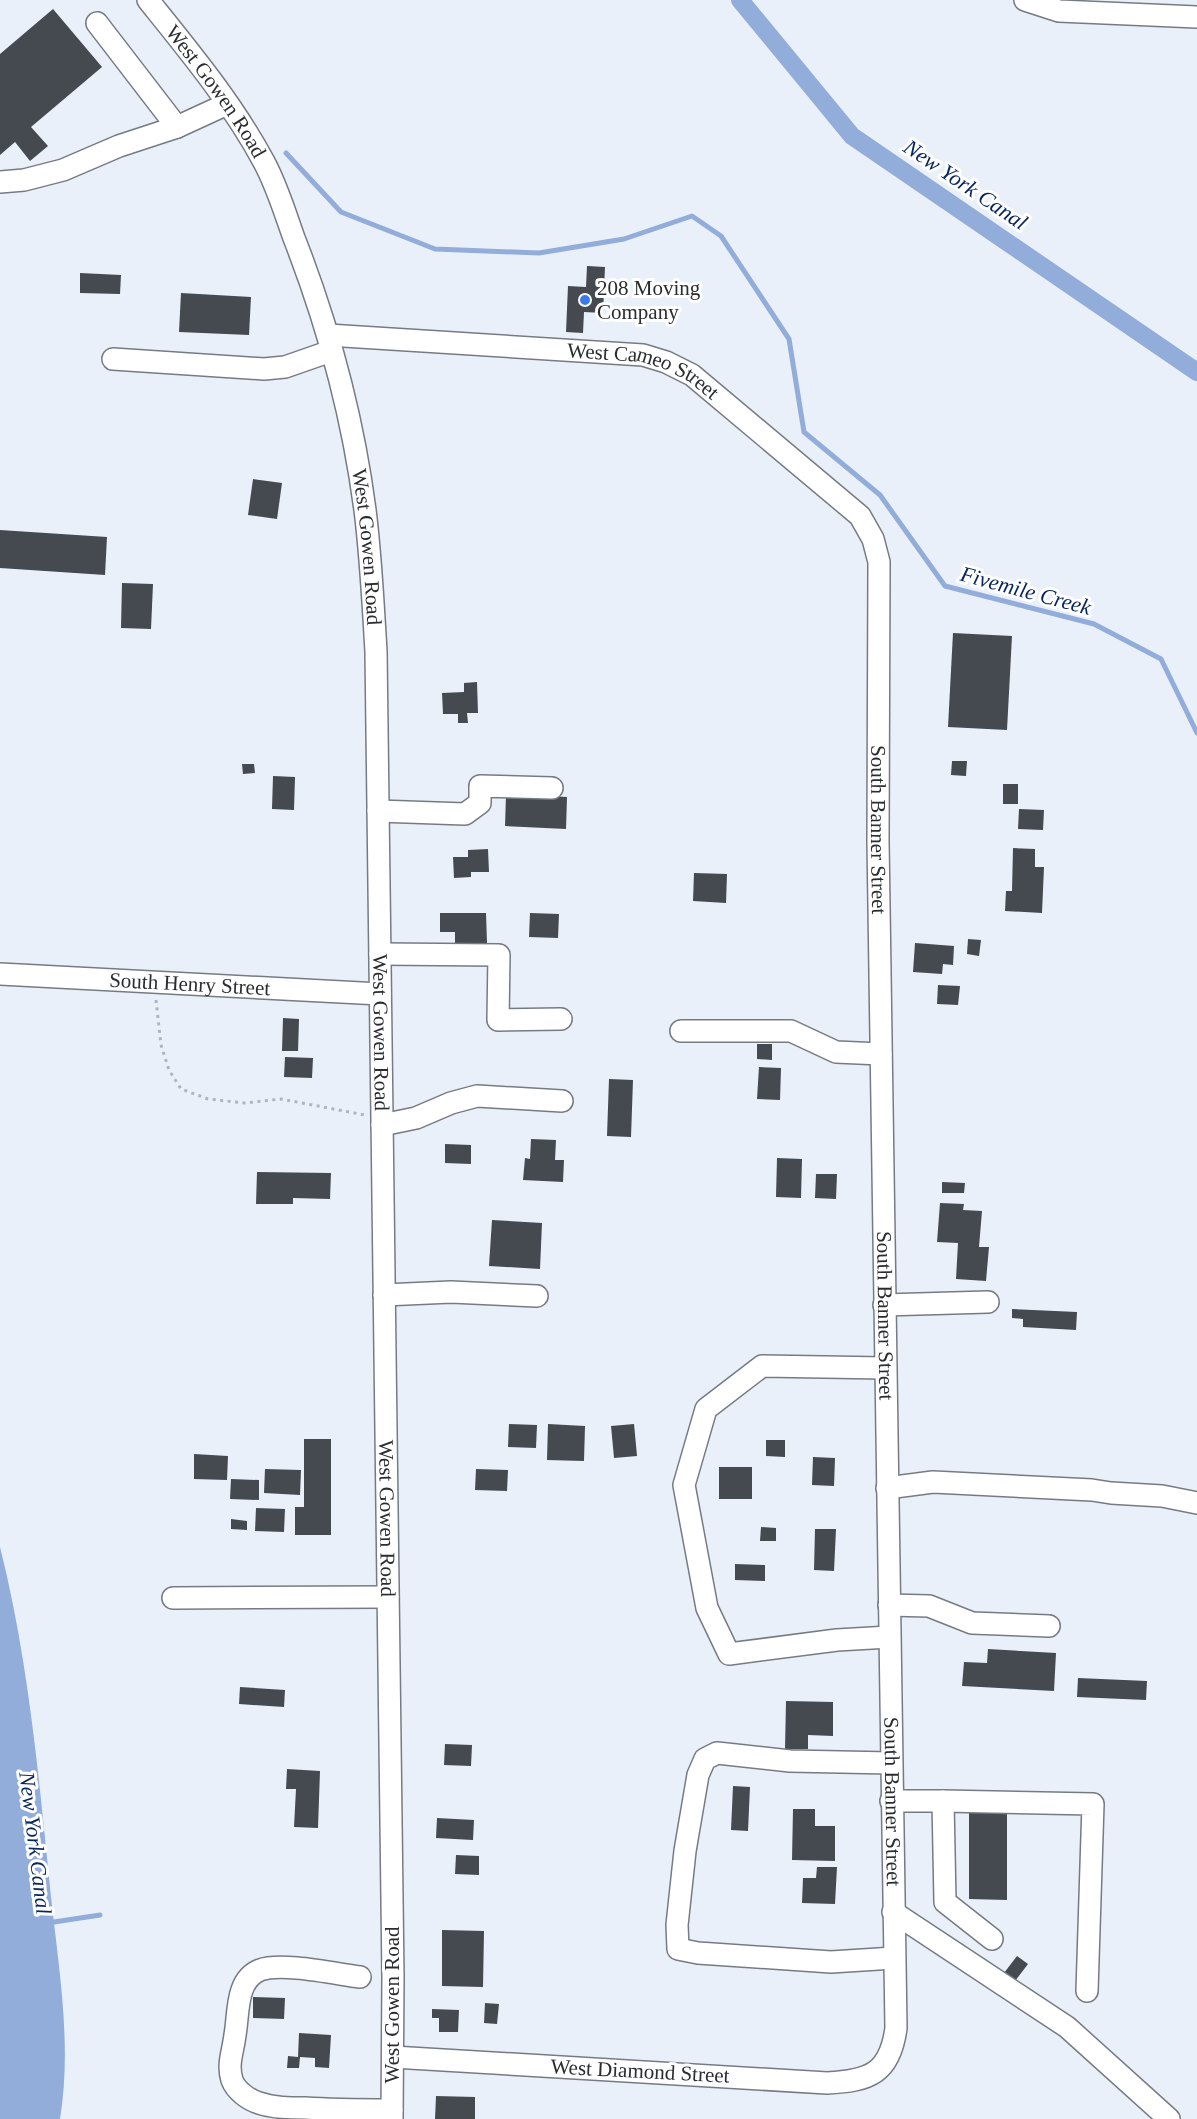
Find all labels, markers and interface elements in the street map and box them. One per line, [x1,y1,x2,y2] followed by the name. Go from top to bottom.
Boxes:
[161,20,271,162] street label: West Gowen Road
[898,133,1032,235] water label: New York Canal
[597,276,701,324] place label: 208 Moving Company
[578,293,592,307] marker: 208 Moving Company
[566,338,724,405] street label: West Cameo Street
[347,467,386,626] street label: West Gowen Road
[957,561,1095,620] water label: Fivemile Creek
[866,745,891,915] street label: South Banner Street
[368,954,394,1112] street label: West Gowen Road
[109,968,271,1000] street label: South Henry Street
[872,1231,898,1401] street label: South Banner Street
[374,1440,400,1598] street label: West Gowen Road
[879,1717,906,1887] street label: South Banner Street
[14,1769,57,1916] water label: New York Canal
[380,1926,404,2083] street label: West Gowen Road
[550,2054,730,2088] street label: West Diamond Street

